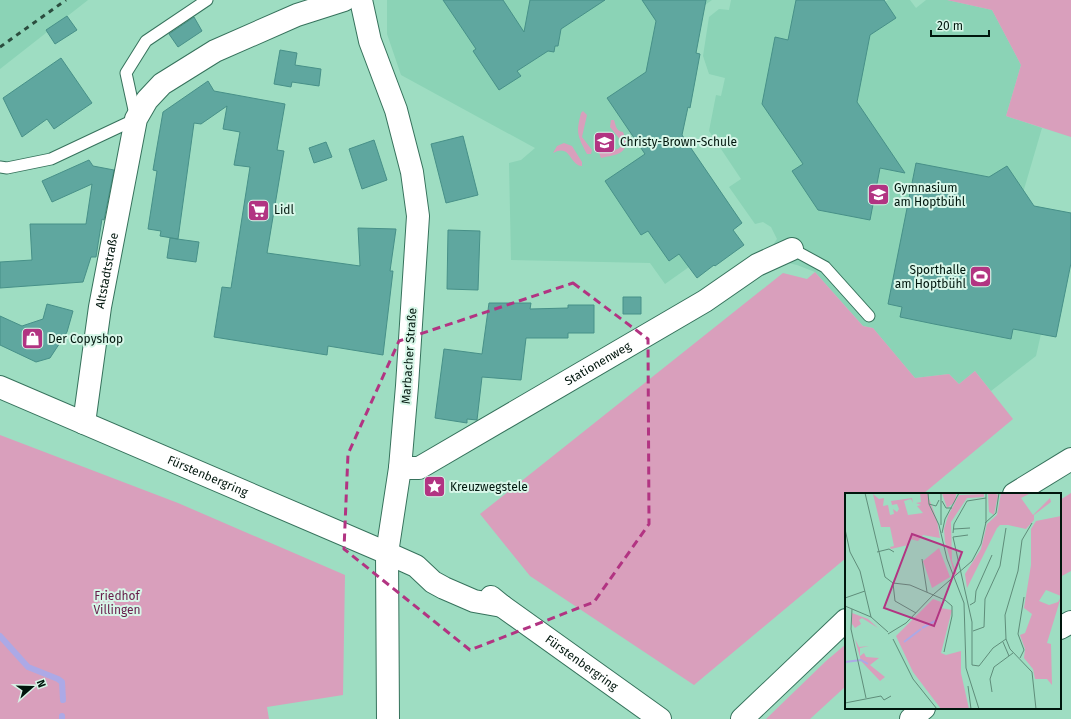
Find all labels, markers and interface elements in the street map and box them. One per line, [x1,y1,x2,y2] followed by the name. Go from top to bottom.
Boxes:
[931,12,989,38] scale bar
[937,19,963,33] text: 20 m
[592,129,618,155] school or university icon: Christy-Brown-Schule
[620,135,737,149] place label: Christy-Brown-Schule
[894,181,966,209] place label: Gymnasium am Hoptbühl
[865,182,891,208] school or university icon: Gymnasium am Hoptbühl
[246,197,272,223] supermarket icon: Lidl
[274,203,295,217] place label: Lidl
[93,232,121,310] street label: Altstadtstraße
[895,263,966,291] place label: Sporthalle am Hoptbühl
[968,264,994,290] sports icon: Sporthalle am Hoptbühl
[399,307,419,405] street label: Marbacher Straße
[19,326,45,352] shop icon: Der Copyshop
[48,332,123,346] place label: Der Copyshop
[562,339,634,388] street label: Stationenweg
[165,453,251,500] street label: Fürstenbergring
[422,474,448,500] place icon: Kreuzwegstele
[450,480,528,494] place label: Kreuzwegstele
[845,493,1061,709] inset map
[93,589,141,617] park label: Friedhof Villingen
[543,632,621,694] street label: Fürstenbergring
[12,667,52,707] north arrow
[34,678,48,689] text: N

